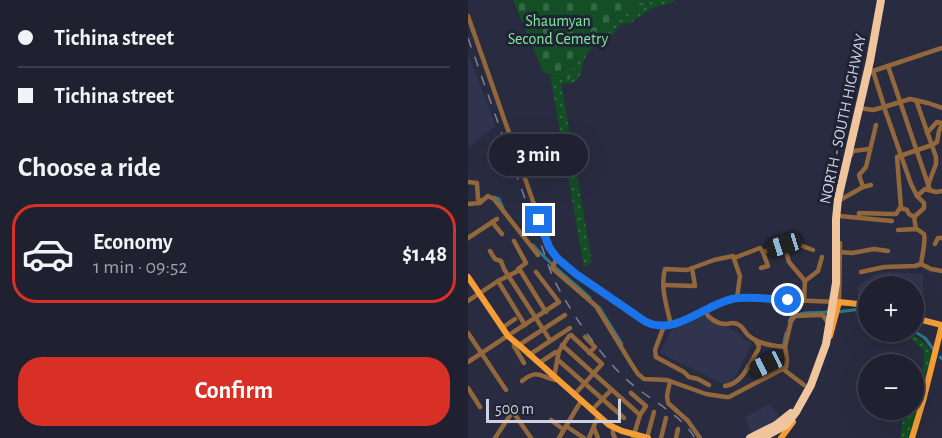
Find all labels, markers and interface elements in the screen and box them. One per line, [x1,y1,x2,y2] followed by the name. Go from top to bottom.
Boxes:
[508,13,608,48] park label: Shaumyan Second Cemetry
[54,27,174,49] text: Tichina street
[817,32,869,205] street label: NORTH - SOUTH HIGHWAY
[54,85,174,107] text: Tichina street
[490,133,589,175] callout: 3 min
[517,145,560,165] text: 3 min
[18,154,161,181] text: Choose a ride
[525,206,552,233] route end
[21,227,75,281] icon: car
[93,231,173,253] text: Economy
[764,231,804,259] car
[402,243,447,265] text: $1.48
[93,257,188,277] text: 1 min · 09:52
[858,276,924,420] map controls
[858,276,924,342] button: +
[774,286,801,313] route start
[747,348,787,380] car
[858,354,924,420] button: −
[18,357,450,426] button: Confirm
[486,396,621,424] scale bar
[495,401,534,417] text: 500 m

